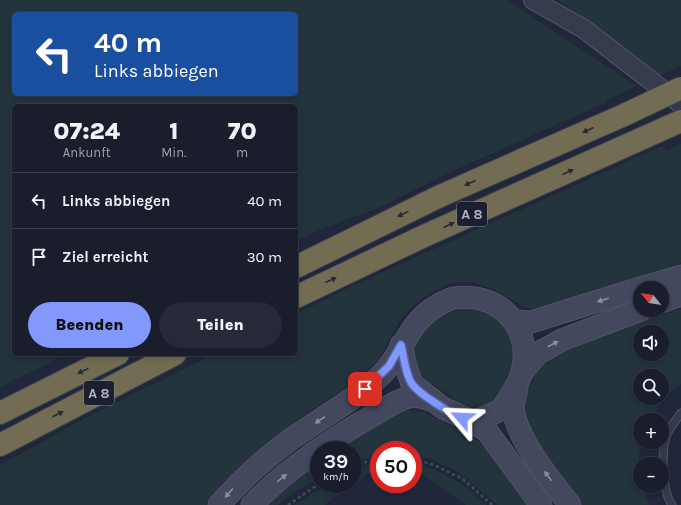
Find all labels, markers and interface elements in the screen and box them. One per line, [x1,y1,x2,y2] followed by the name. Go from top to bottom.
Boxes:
[94,26,162,59] text: 40 m
[28,28,80,80] icon: left
[94,60,219,82] text: Links abbiegen
[53,117,120,145] text: 07:24
[169,117,179,145] text: 1
[228,117,257,145] text: 70
[583,127,594,133] one-way arrow
[63,145,111,160] text: Ankunft
[161,145,186,160] text: Min.
[236,145,248,160] text: m
[562,169,573,175] one-way arrow
[464,180,475,186] one-way arrow
[28,190,50,212] icon: left
[62,192,170,210] text: Links abbiegen
[247,192,282,210] text: 40 m
[457,202,487,226] road number: A 8
[397,211,409,217] one-way arrow
[443,222,455,228] one-way arrow
[28,246,50,268] icon: arrive
[62,248,148,266] text: Ziel erreicht
[247,248,282,266] text: 30 m
[326,277,337,283] one-way arrow
[633,281,669,317] north arrow
[633,281,669,493] map controls
[596,297,608,303] one-way arrow
[28,302,151,348] button: Beenden
[159,302,282,348] button: Teilen
[633,325,669,361] button: sound
[547,341,559,348] one-way arrow
[77,368,89,374] one-way arrow
[633,369,669,405] button: search
[348,372,382,406] pin
[354,378,376,400] icon: arrive
[84,381,114,405] road number: A 8
[441,397,483,439] position arrow
[52,411,64,417] one-way arrow
[633,413,669,449] button: +
[315,416,325,424] one-way arrow
[370,441,422,493] speed limit sign: 50
[324,450,348,473] text: 39
[633,457,669,493] button: −
[544,470,552,481] one-way arrow
[323,471,349,483] text: km/h
[277,473,288,482] one-way arrow
[225,488,234,498] one-way arrow

